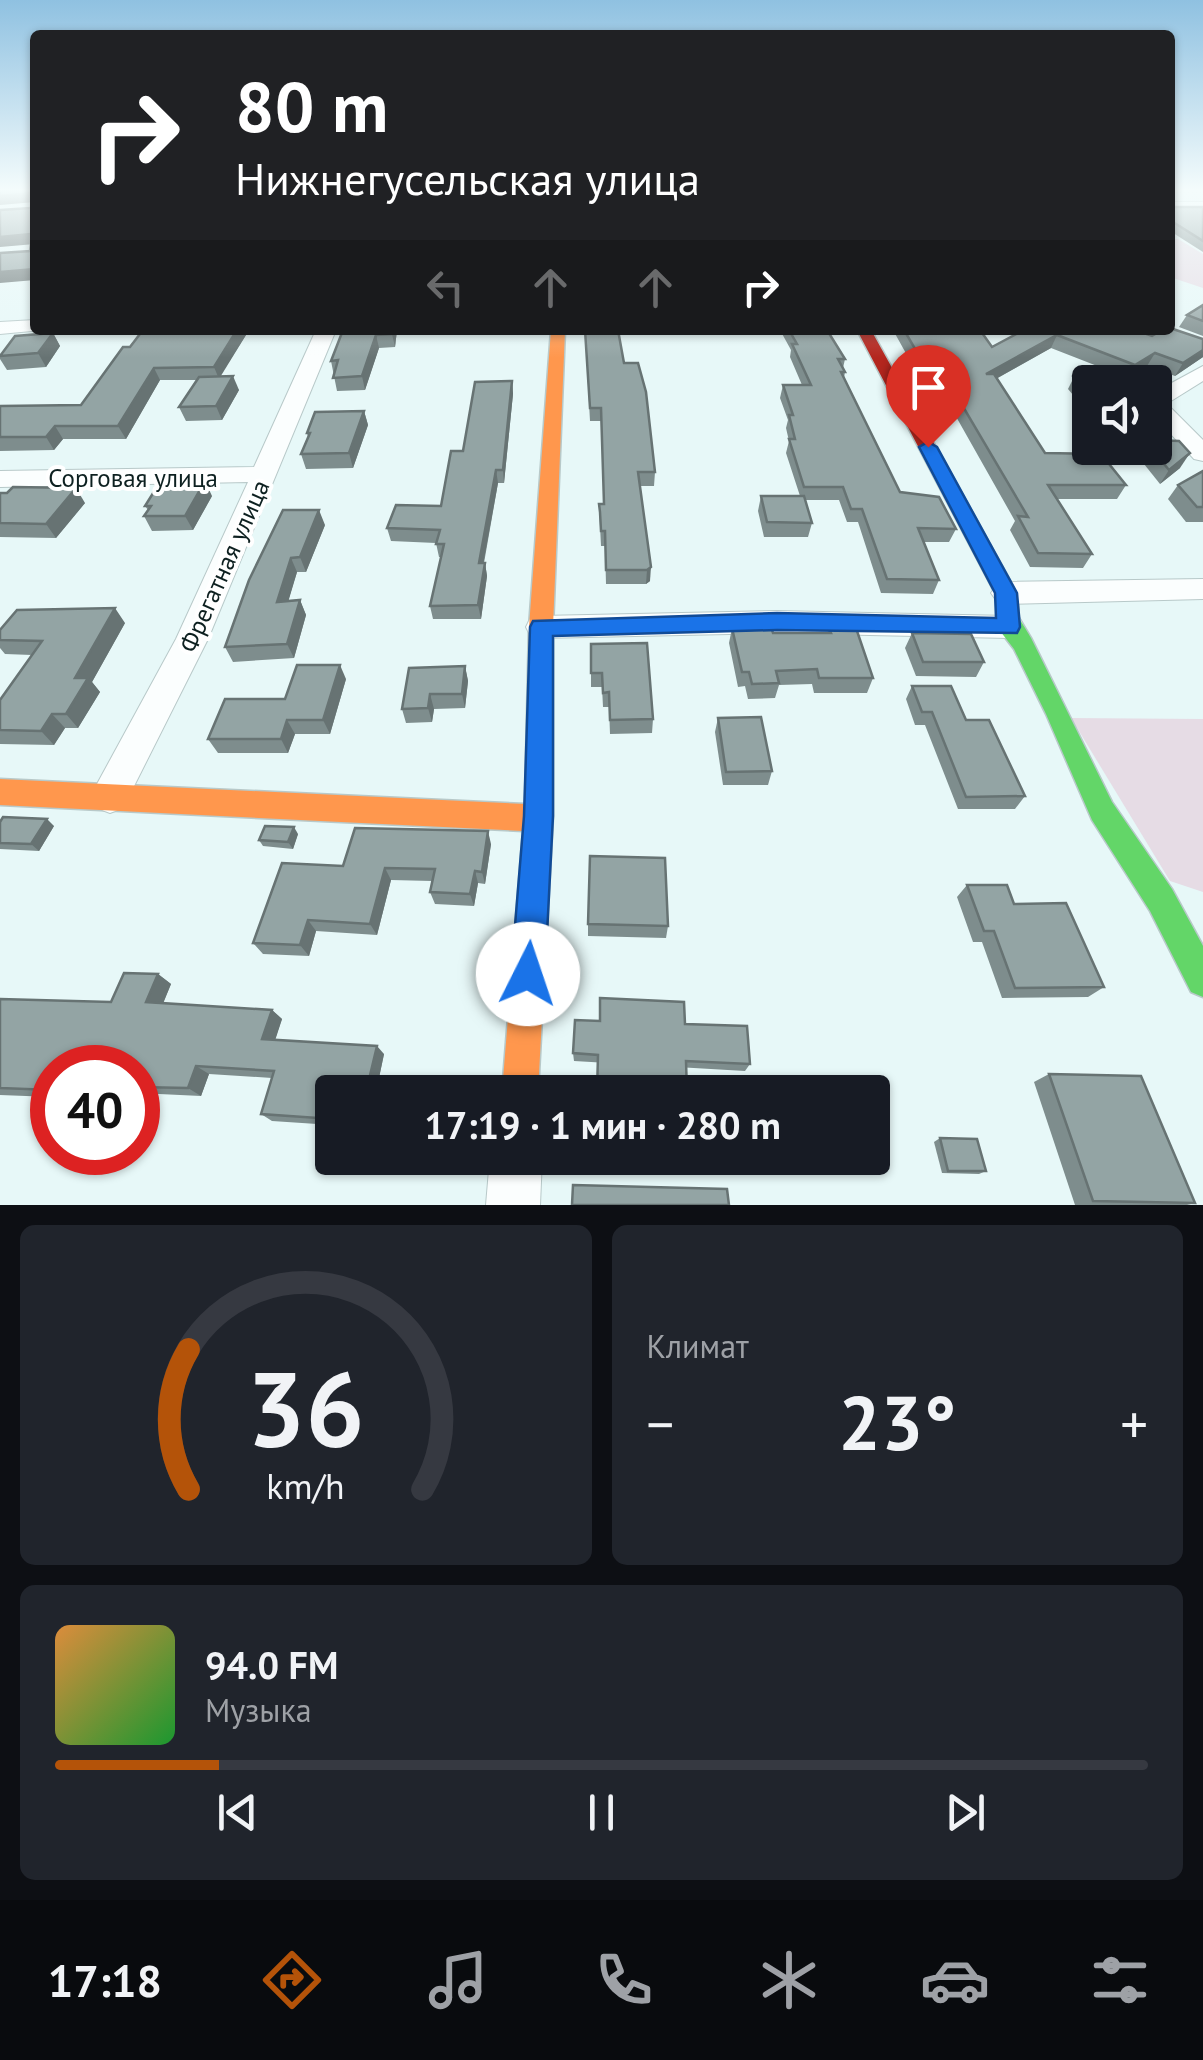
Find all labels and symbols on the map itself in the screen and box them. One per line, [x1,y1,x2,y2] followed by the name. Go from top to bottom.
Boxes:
[886,345,971,448] pin
[48,462,218,494] street label: Сорговая улица
[172,475,276,657] street label: Фрегатная улица
[476,922,580,1026] position arrow
[30,1045,160,1175] speed limit sign: 40

